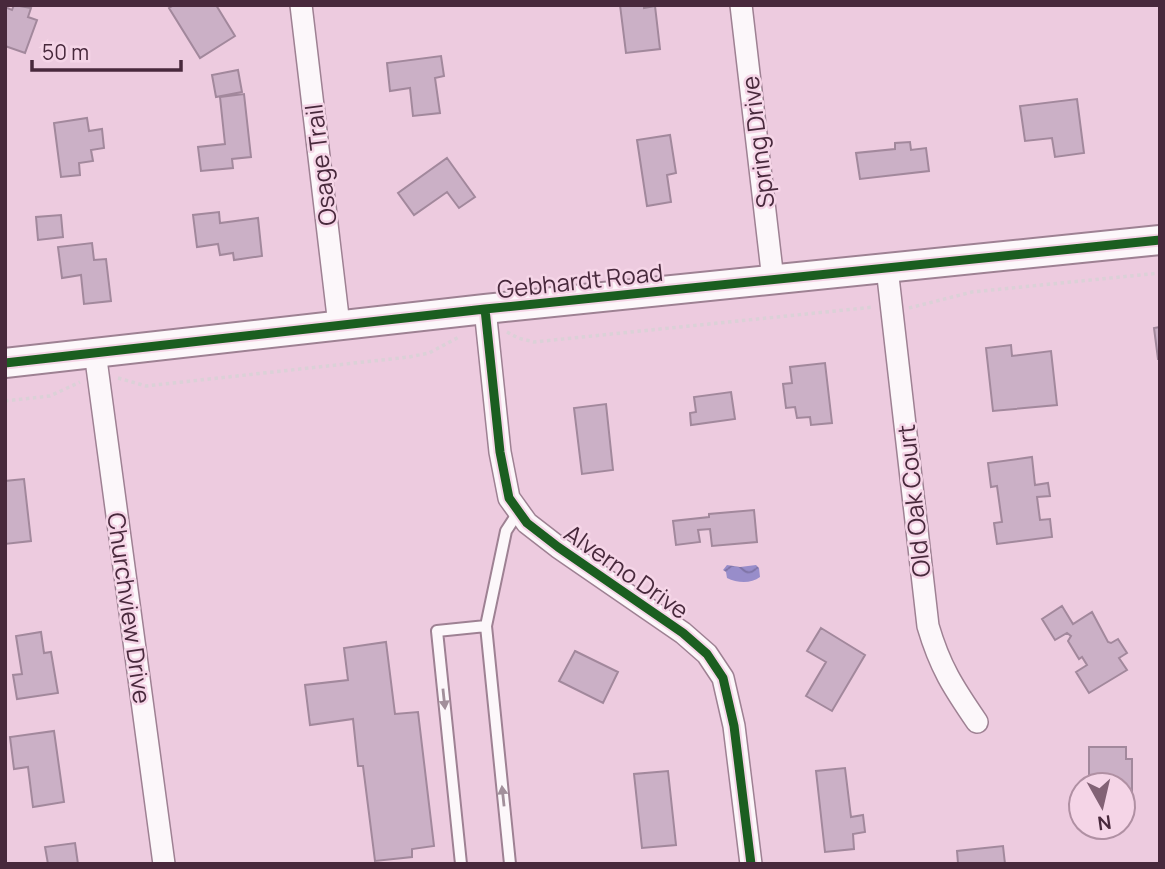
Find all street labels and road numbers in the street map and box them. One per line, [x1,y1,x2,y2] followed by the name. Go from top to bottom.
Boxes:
[733,74,781,210] street label: Spring Drive
[296,102,344,228] street label: Osage Trail
[495,255,665,305] street label: Gebhardt Road
[889,423,937,579] street label: Old Oak Court
[100,510,160,706] street label: Churchview Drive
[558,516,696,626] street label: Alverno Drive

